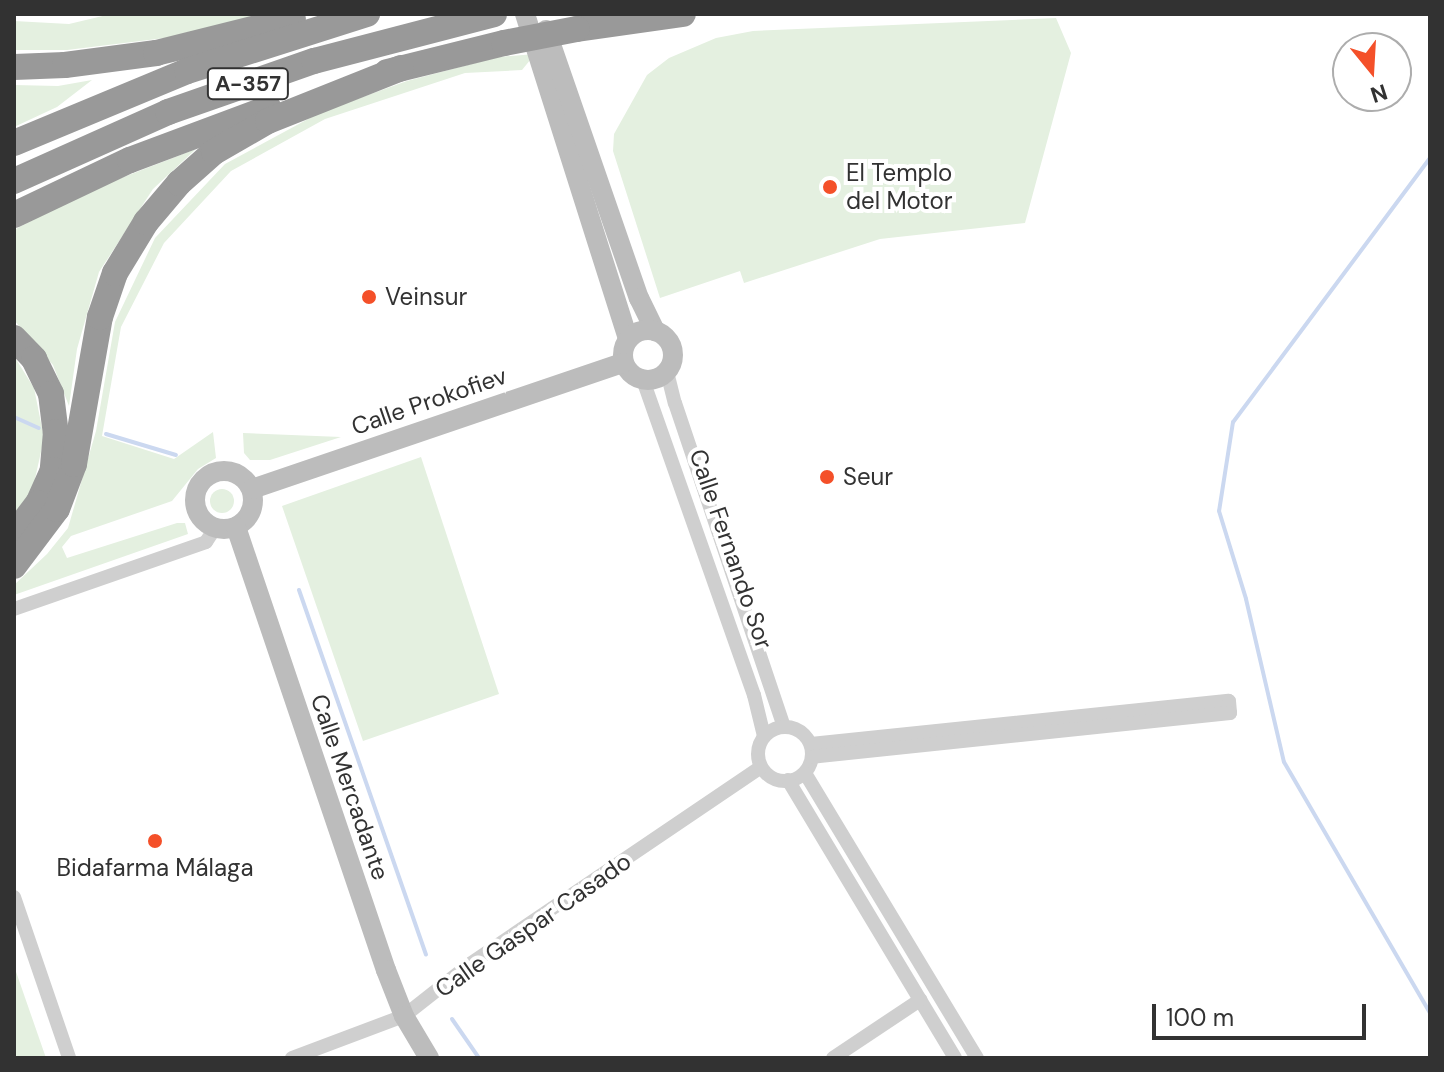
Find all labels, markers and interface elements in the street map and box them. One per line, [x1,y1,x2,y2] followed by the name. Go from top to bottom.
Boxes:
[1332,32,1412,112] north arrow
[206,66,290,102] road number: A-357
[1367,77,1391,110] text: N
[846,159,953,215] place label: El Templo del Motor
[821,178,839,196] marker: El Templo del Motor
[385,283,467,311] place label: Veinsur
[360,288,378,306] marker: Veinsur
[348,361,510,441] street label: Calle Prokofiev
[683,445,779,653] street label: Calle Fernando Sor
[843,463,893,491] place label: Seur
[818,468,836,486] marker: Seur
[305,690,395,884] street label: Calle Mercadante
[146,832,164,850] marker: Bidafarma Málaga
[430,847,636,1003] street label: Calle Gaspar Casado
[57,854,253,882] place label: Bidafarma Málaga
[1156,988,1370,1038] scale bar
[1166,1002,1234,1033] text: 100 m

